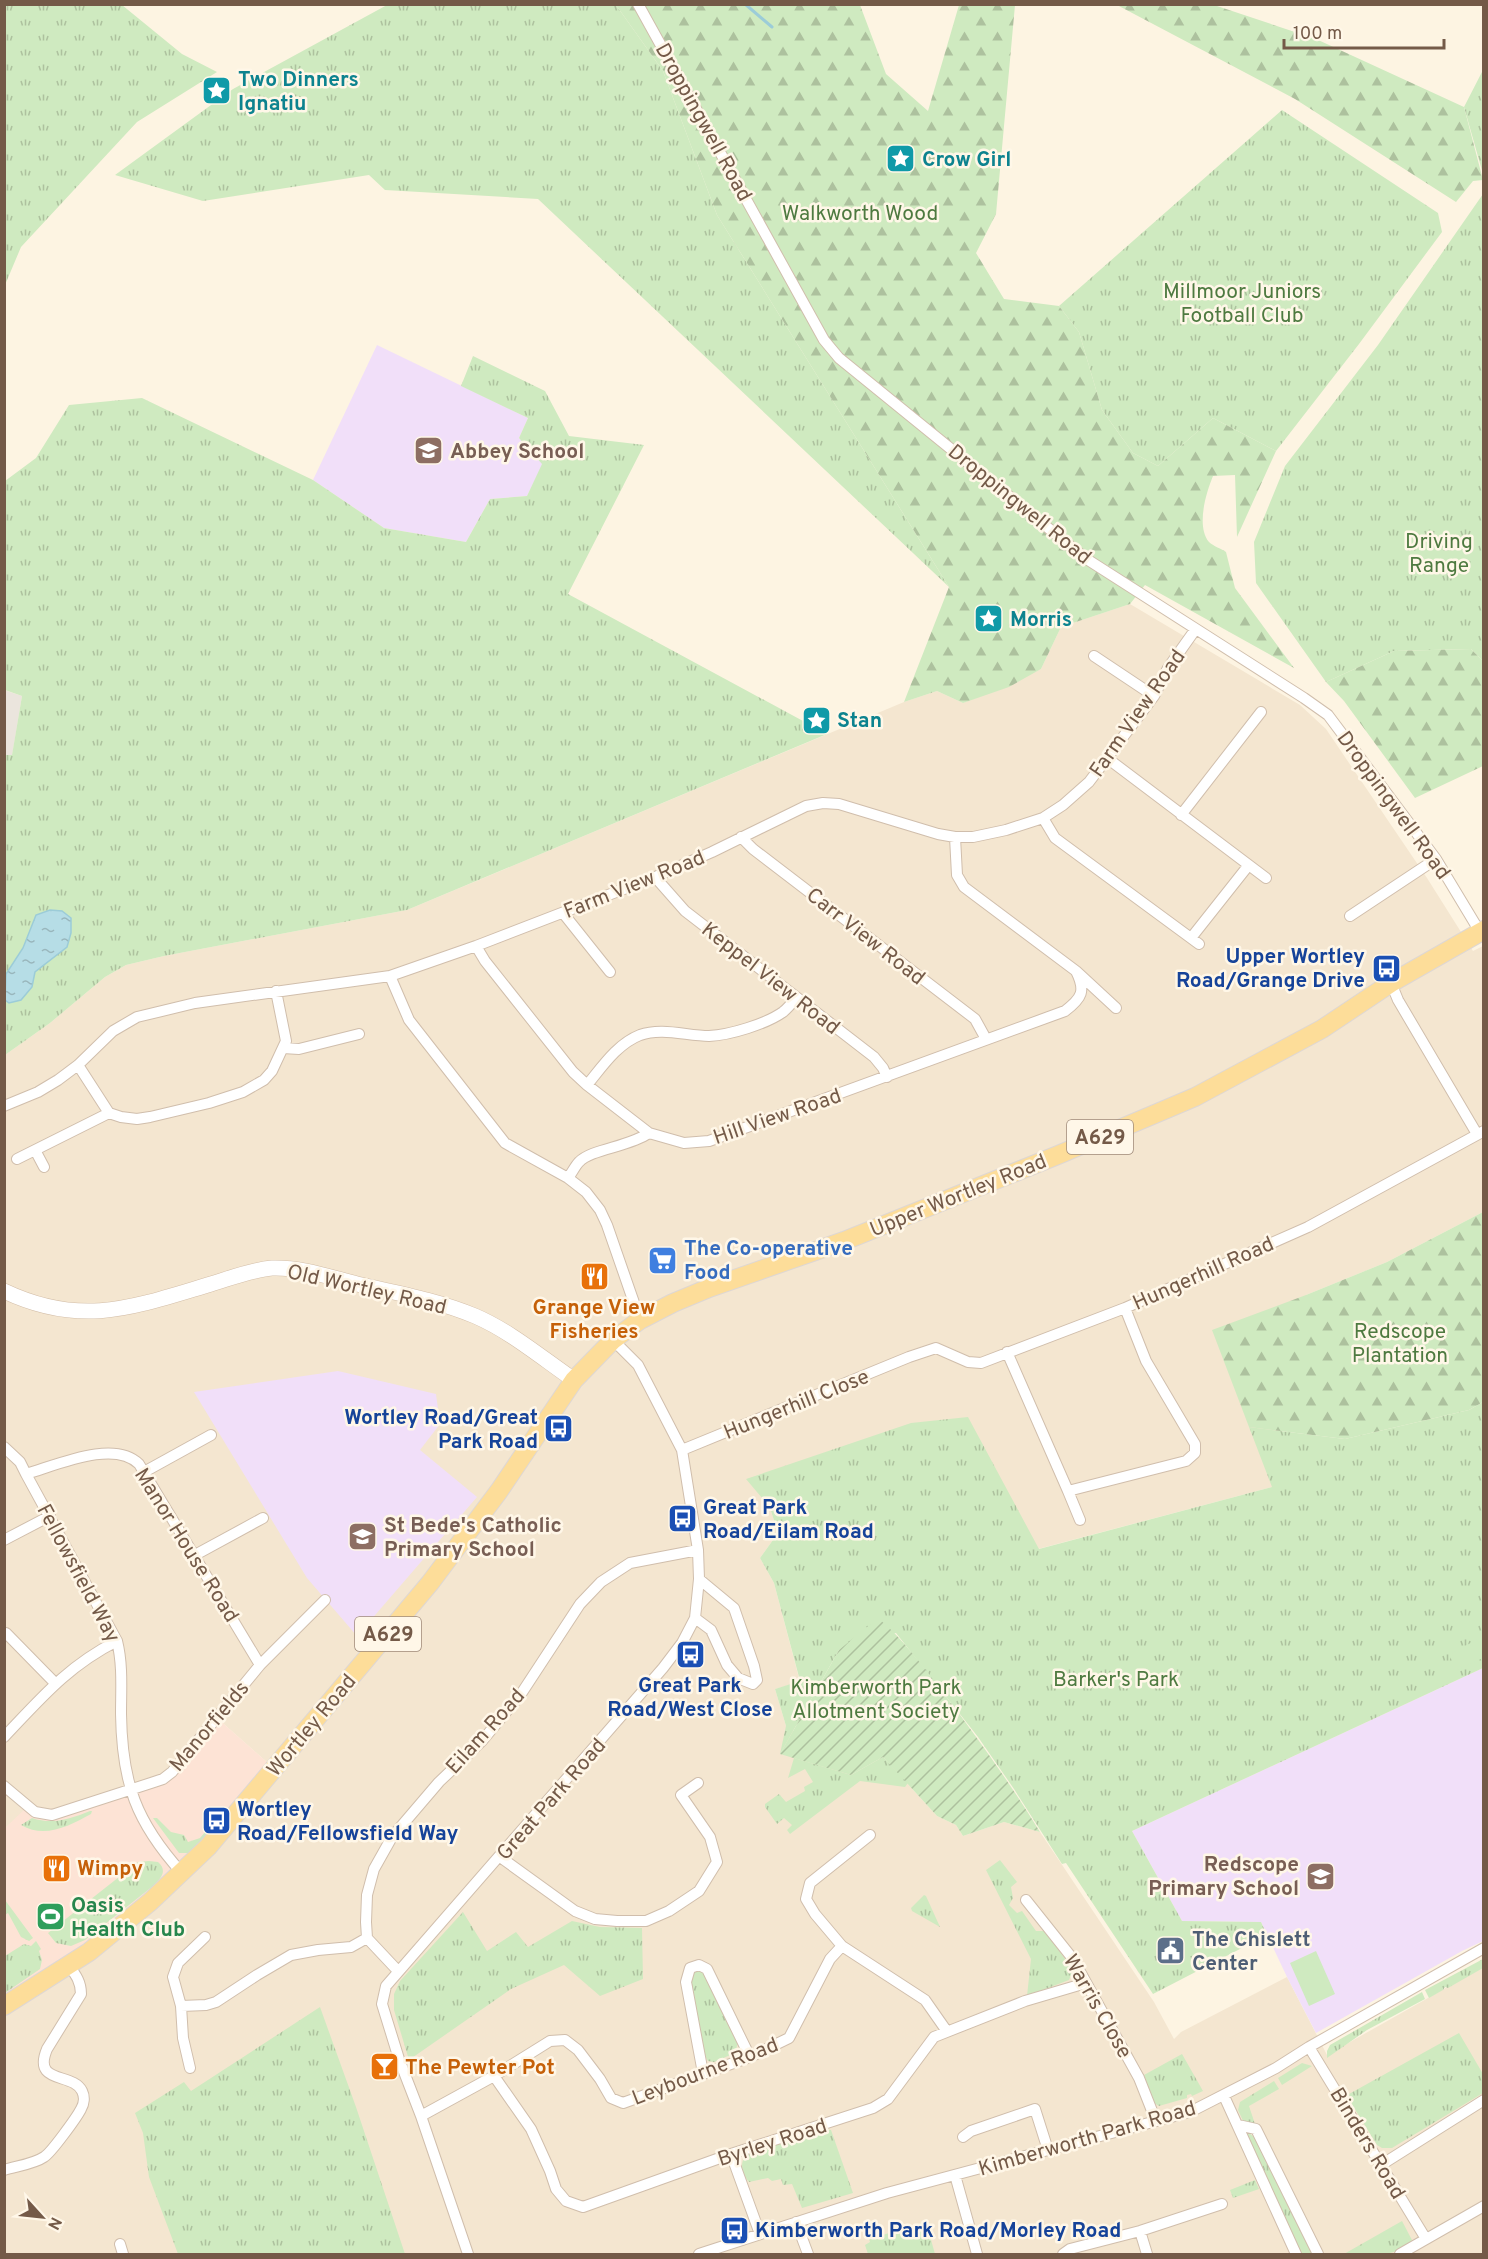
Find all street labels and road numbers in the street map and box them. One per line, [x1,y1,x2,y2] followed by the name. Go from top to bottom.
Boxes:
[648,39,757,207] street label: Droppingwell Road
[942,439,1096,571] street label: Droppingwell Road
[1084,645,1192,783] street label: Farm View Road
[1330,726,1456,886] street label: Droppingwell Road
[560,845,709,926] street label: Farm View Road
[800,882,930,992] street label: Carr View Road
[695,917,845,1042] street label: Keppel View Road
[710,1083,845,1152] street label: Hill View Road
[1067,1120,1133,1154] road number: A629
[866,1149,1051,1244] street label: Upper Wortley Road
[1129,1231,1278,1318] street label: Hungerhill Road
[284,1259,449,1322] street label: Old Wortley Road
[720,1364,873,1447] street label: Hungerhill Close
[127,1464,244,1628] street label: Manor House Road
[30,1500,126,1648] street label: Fellowsfield Way
[355,1617,421,1651] road number: A629
[261,1669,363,1783] street label: Wortley Road
[164,1676,256,1778] street label: Manorfields
[441,1684,532,1780] street label: Eilam Road
[491,1733,613,1867] street label: Great Park Road
[1056,1950,1137,2064] street label: Warris Close
[629,2032,783,2113] street label: Leybourne Road
[1323,2083,1411,2205] street label: Binders Road
[976,2095,1199,2183] street label: Kimberworth Park Road
[714,2113,831,2174] street label: Byrley Road

